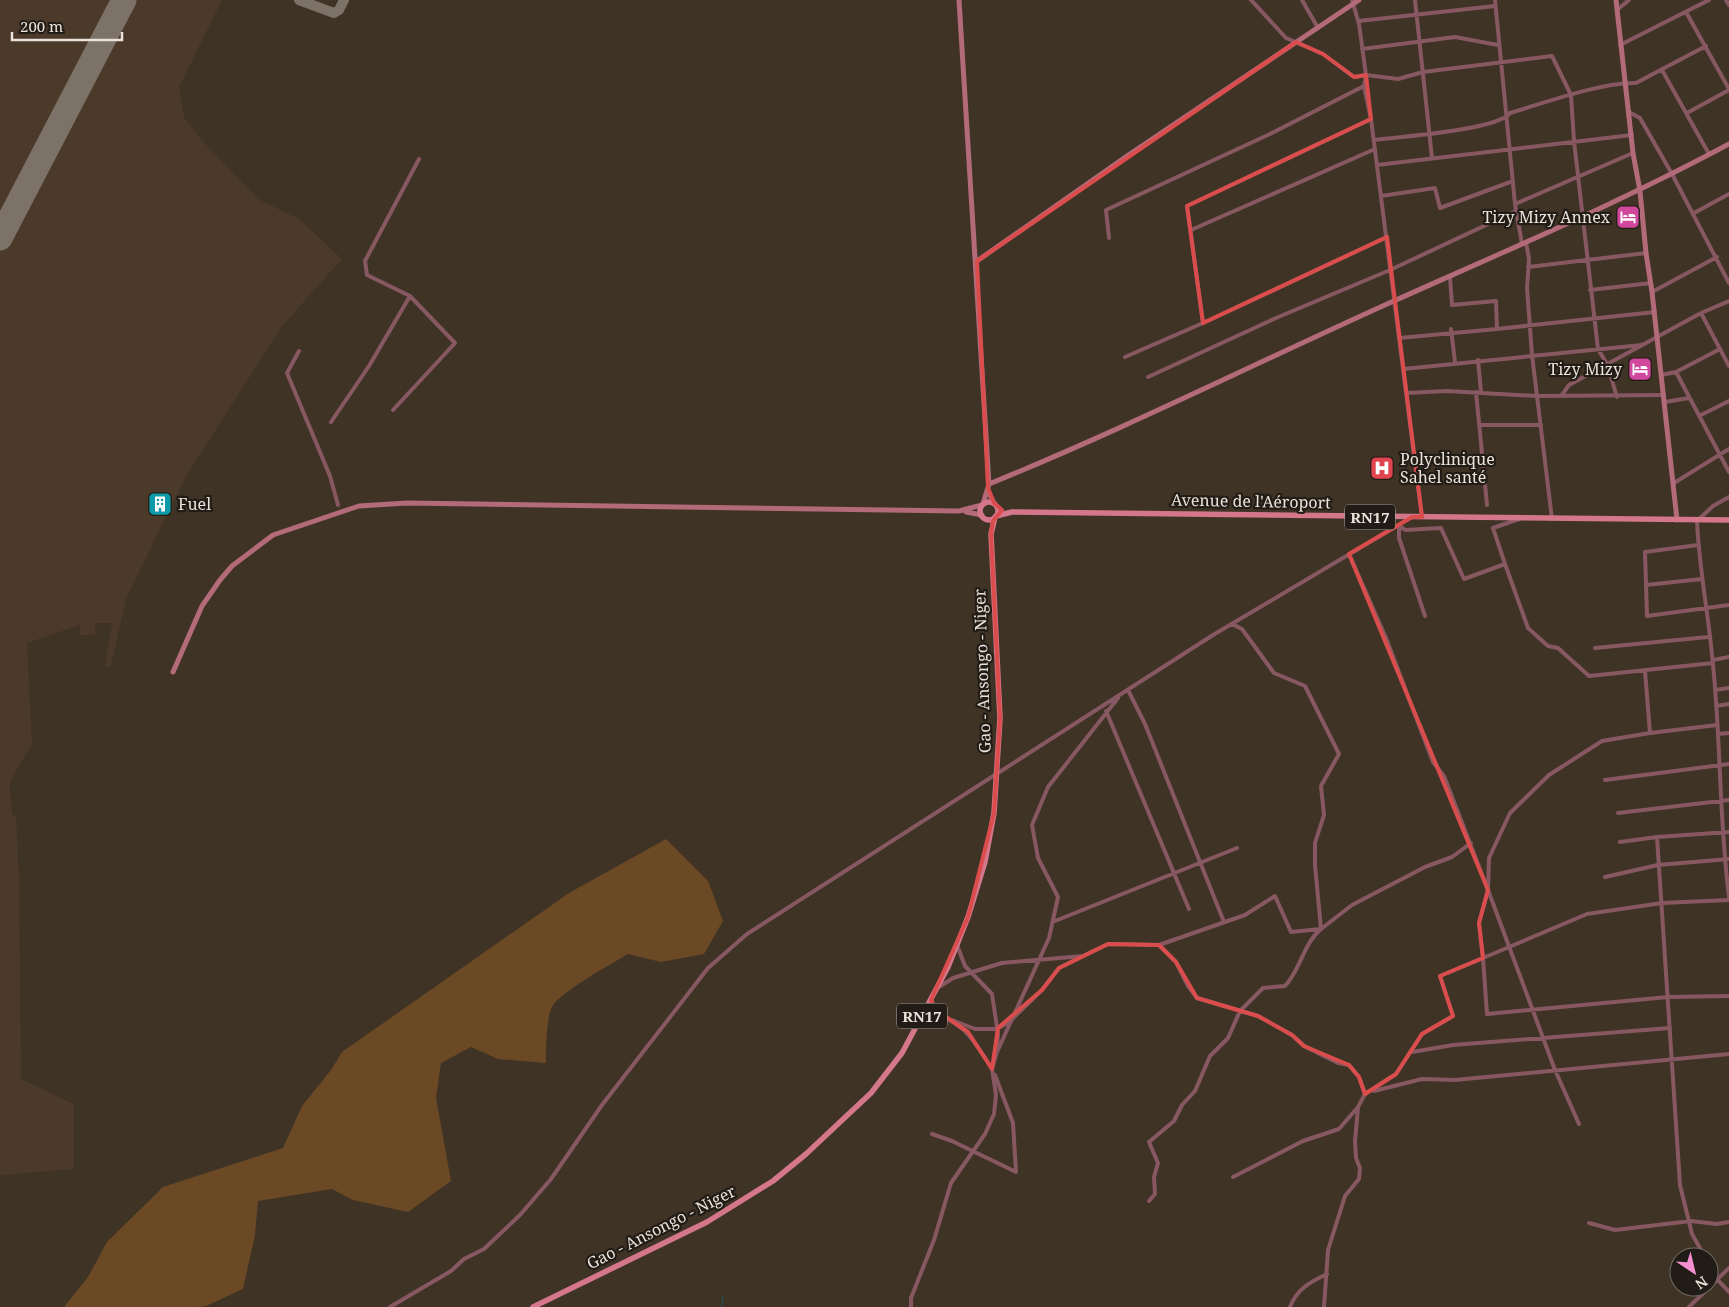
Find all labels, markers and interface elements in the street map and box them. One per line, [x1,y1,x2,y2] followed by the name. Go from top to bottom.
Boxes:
[12,10,122,42] scale bar
[20,16,63,36] text: 200 m
[1615,204,1641,230] hotel icon: Tizy Mizy Annex
[1482,206,1611,228] place label: Tizy Mizy Annex
[1627,356,1653,382] hotel icon: Tizy Mizy
[1548,358,1623,380] place label: Tizy Mizy
[1400,448,1495,488] place label: Polyclinique Sahel santé
[1369,455,1395,481] hospital icon: Polyclinique Sahel santé
[1171,489,1331,513] street label: Avenue de l'Aéroport
[147,491,173,517] building icon: Fuel
[178,493,211,515] place label: Fuel
[1345,504,1395,530] road number: RN17
[968,588,996,754] street label: Gao - Ansongo - Niger
[897,1004,947,1028] road number: RN17
[583,1180,740,1274] street label: Gao - Ansongo - Niger
[1669,1247,1719,1297] north arrow
[1692,1272,1712,1294] text: N

